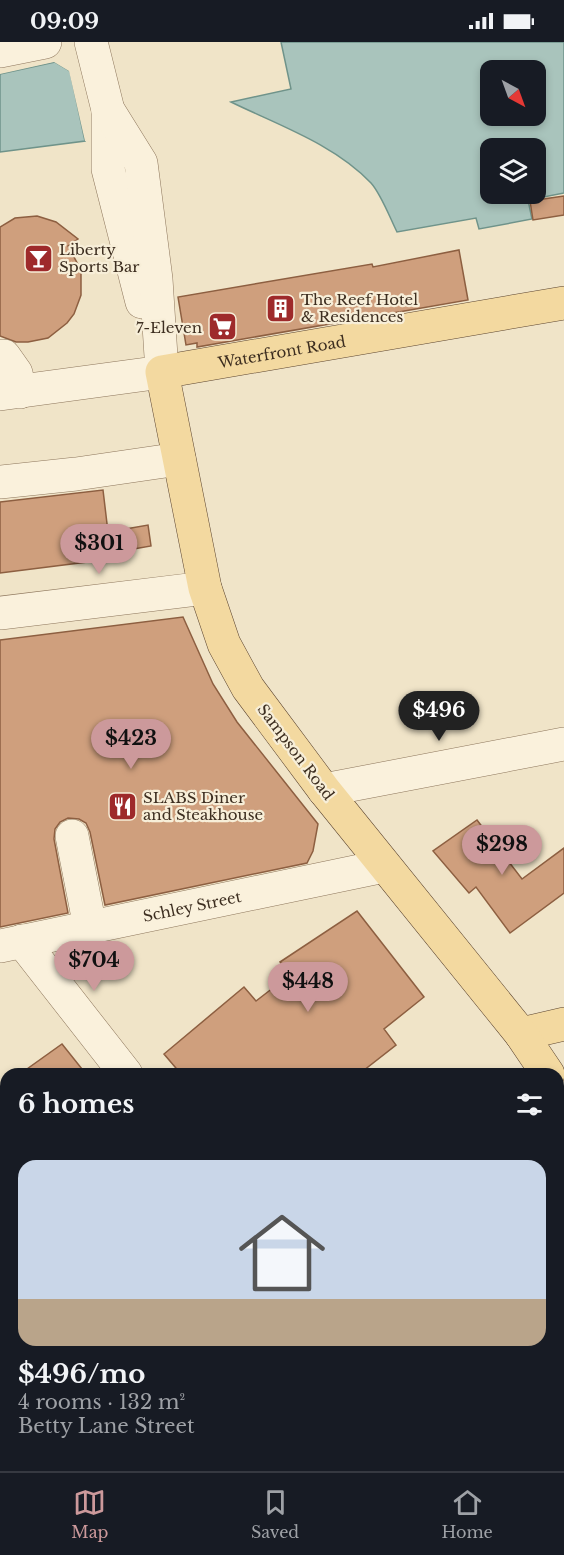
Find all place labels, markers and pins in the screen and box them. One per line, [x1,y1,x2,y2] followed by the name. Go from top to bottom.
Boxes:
[59,240,140,276] place label: Liberty Sports Bar
[22,242,54,274] bar icon: Liberty Sports Bar
[301,290,418,326] place label: The Reef Hotel & Residences
[264,292,296,324] building icon: The Reef Hotel & Residences
[207,311,239,343] supermarket icon: 7-Eleven
[136,318,202,337] place label: 7-Eleven
[63,524,135,575] pin: $301
[403,691,475,742] pin: $496
[95,719,167,770] pin: $423
[143,788,263,824] place label: SLABS Diner and Steakhouse
[106,790,138,822] restaurant icon: SLABS Diner and Steakhouse
[466,825,538,876] pin: $298
[58,941,130,992] pin: $704
[272,962,344,1013] pin: $448

